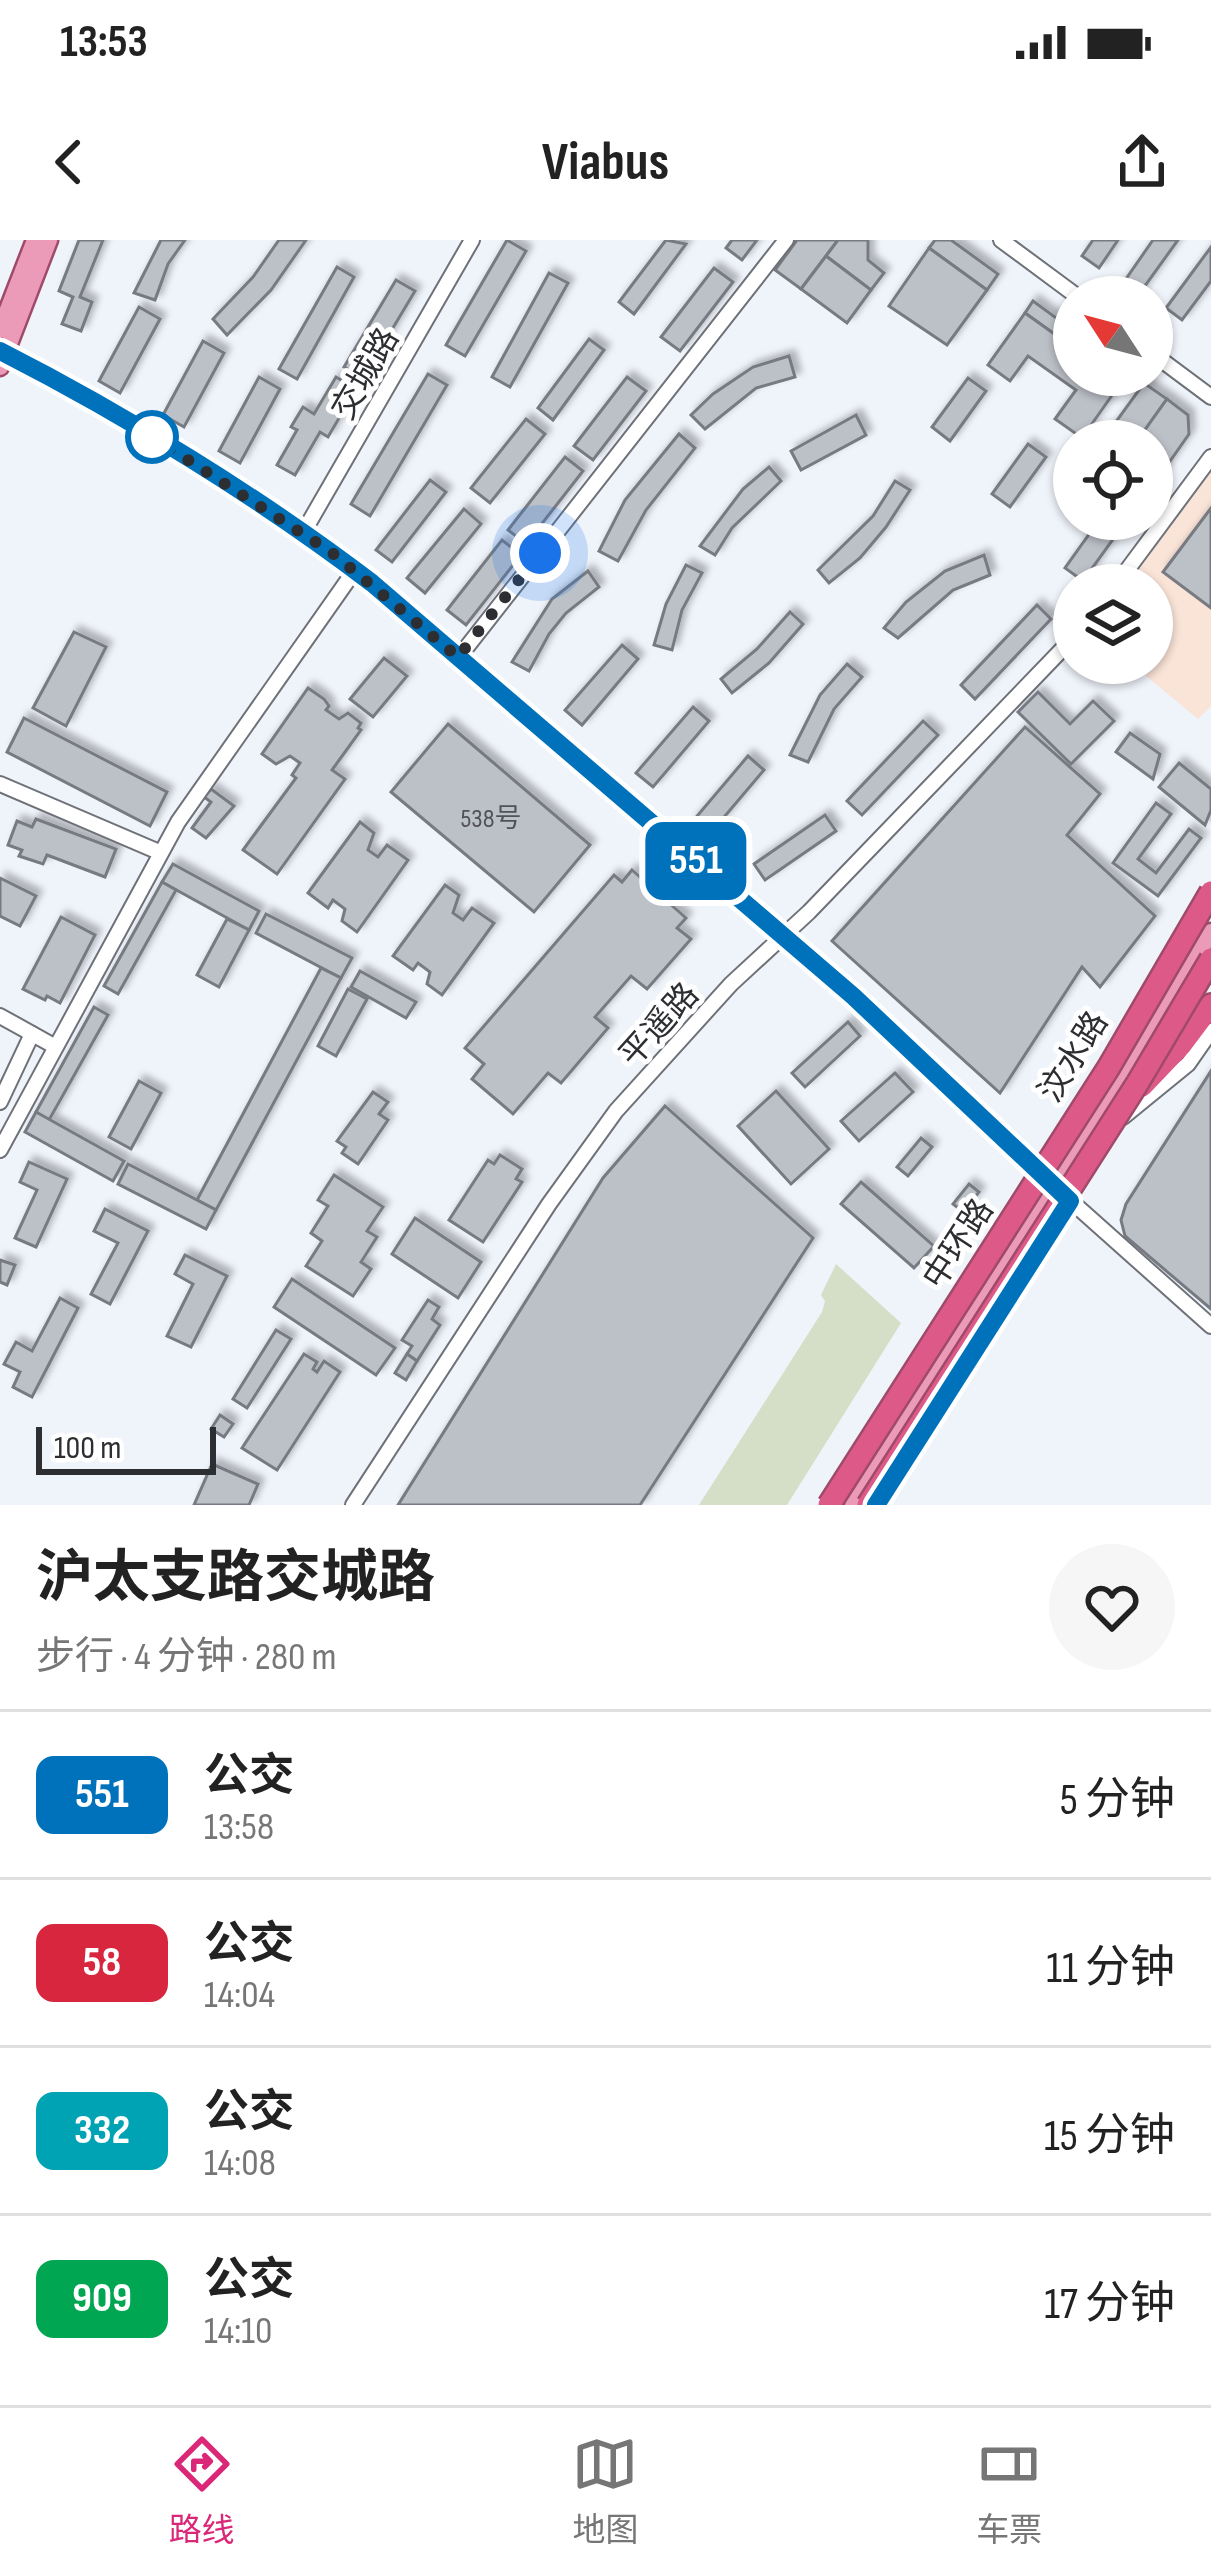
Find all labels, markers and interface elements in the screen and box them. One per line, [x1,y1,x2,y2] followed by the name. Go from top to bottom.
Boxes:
[60,15,148,70] text: 13:53
[36,129,102,195] icon: back
[1109,129,1175,195] icon: share
[542,130,669,195] text: Viabus
[1053,276,1173,396] north arrow
[1053,276,1173,684] map controls
[324,321,408,427] street label: 交城路
[127,412,177,462] unlabelled marker
[1053,420,1173,540] button: locate
[510,523,570,583] your location
[1053,564,1173,684] button: layers
[461,803,521,835] house number: 538号
[627,822,765,900] line badge: 551
[669,835,723,886] text: 551
[612,975,707,1076] street label: 平遥路
[1031,1004,1117,1110] street label: 汶水路
[915,1192,1002,1296] street label: 中环路
[36,1421,216,1474] scale bar
[54,1428,121,1468] text: 100 m
[1049,1544,1175,1670] button: heart
[36,1545,435,1613] text: 沪太支路交城路
[36,1634,337,1681] text: 步行 · 4 分钟 · 280 m
[204,1749,294,1804] text: 公交
[75,1769,129,1820] text: 551
[1060,1773,1175,1828] text: 5 分钟
[204,1804,274,1851] text: 13:58
[204,1917,294,1972] text: 公交
[83,1937,121,1988] text: 58
[1046,1941,1175,1996] text: 11 分钟
[204,1972,275,2019] text: 14:04
[204,2085,294,2140] text: 公交
[74,2105,130,2156] text: 332
[1044,2109,1175,2164] text: 15 分钟
[204,2140,276,2187] text: 14:08
[204,2253,294,2308] text: 公交
[72,2273,132,2324] text: 909
[1044,2277,1175,2332] text: 17 分钟
[204,2308,272,2355] text: 14:10
[169,2431,235,2551] tab: 路线
[572,2431,638,2551] tab: 地图
[976,2431,1042,2551] tab: 车票

